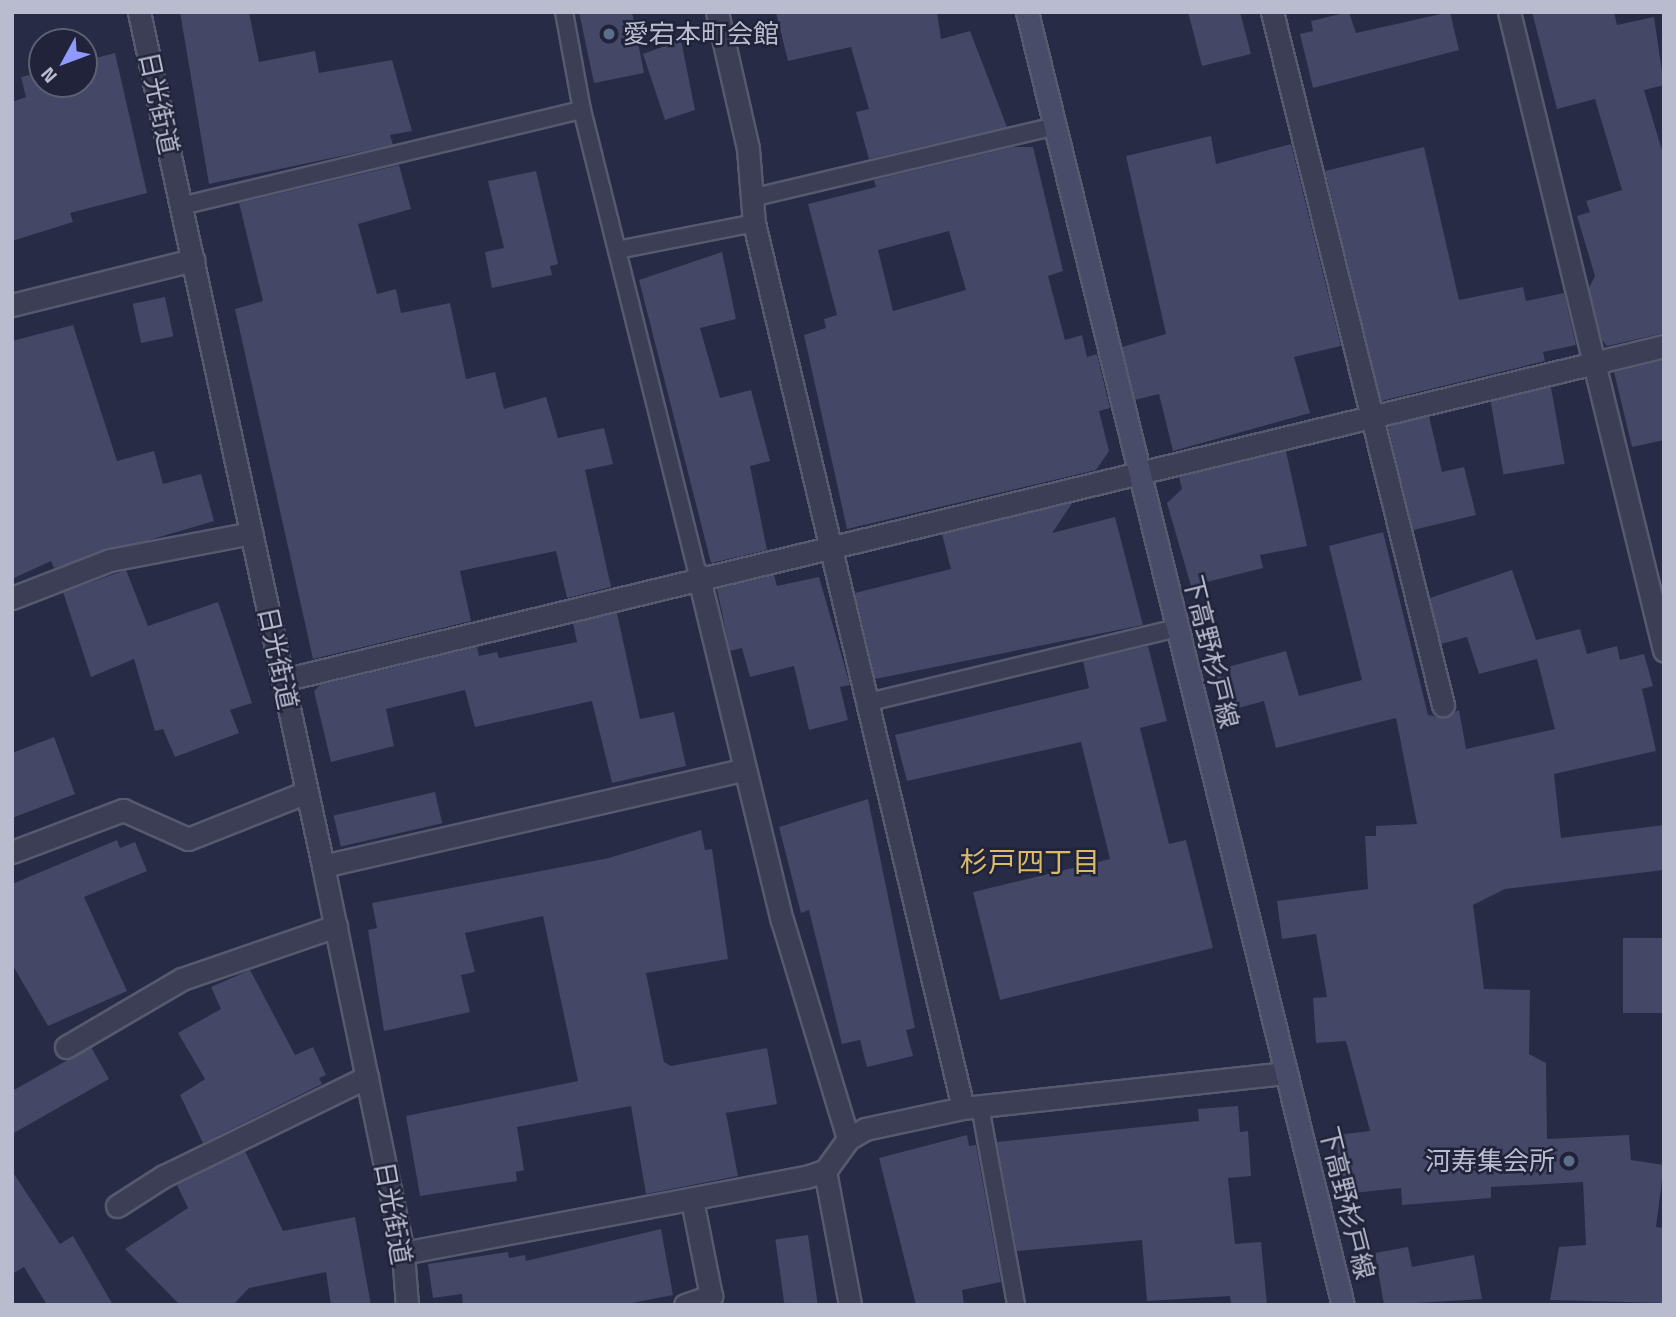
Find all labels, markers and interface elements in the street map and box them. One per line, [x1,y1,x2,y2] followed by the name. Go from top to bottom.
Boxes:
[623,18,779,50] place label: 愛宕本町会館
[601,26,617,42] marker: 愛宕本町会館
[28,28,98,98] north arrow
[133,49,185,157] street label: 日光街道
[33,61,64,90] text: N
[1177,573,1245,731] street label: 下高野杉戸線
[252,604,304,712] street label: 日光街道
[960,845,1100,879] district label: 杉戸四丁目
[1313,1124,1381,1282] street label: 下高野杉戸線
[1425,1145,1555,1177] place label: 河寿集会所
[1561,1153,1577,1169] marker: 河寿集会所
[369,1159,417,1267] street label: 日光街道

